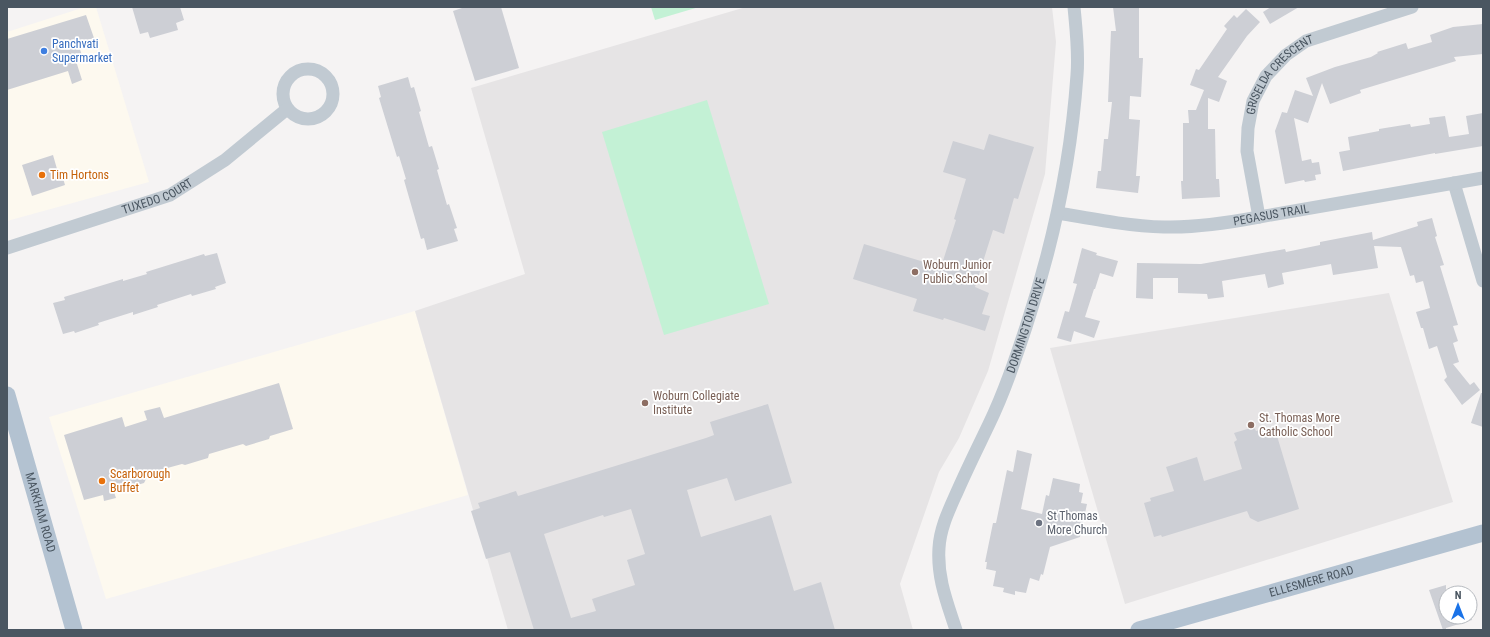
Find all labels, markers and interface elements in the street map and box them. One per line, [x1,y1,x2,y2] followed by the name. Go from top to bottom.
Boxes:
[1244,32,1315,116] street label: GRISELDA CRESCENT
[52,37,113,65] place label: Panchvati Supermarket
[39,46,49,56] marker: Panchvati Supermarket
[50,168,109,182] place label: Tim Hortons
[37,170,47,180] marker: Tim Hortons
[120,176,195,217] street label: TUXEDO COURT
[1232,201,1310,228] street label: PEGASUS TRAIL
[923,258,992,286] place label: Woburn Junior Public School
[910,267,920,277] marker: Woburn Junior Public School
[1004,276,1048,375] street label: DORMINGTON DRIVE
[653,389,740,417] place label: Woburn Collegiate Institute
[640,398,650,408] marker: Woburn Collegiate Institute
[1259,411,1340,439] place label: St. Thomas More Catholic School
[1246,420,1256,430] marker: St. Thomas More Catholic School
[110,467,170,495] place label: Scarborough Buffet
[22,471,59,554] street label: MARKHAM ROAD
[97,476,107,486] marker: Scarborough Buffet
[1047,509,1107,537] place label: St Thomas More Church
[1034,518,1044,528] marker: St Thomas More Church
[1268,563,1355,600] street label: ELLESMERE ROAD
[1438,585,1478,625] north arrow
[1455,589,1462,602] text: N

